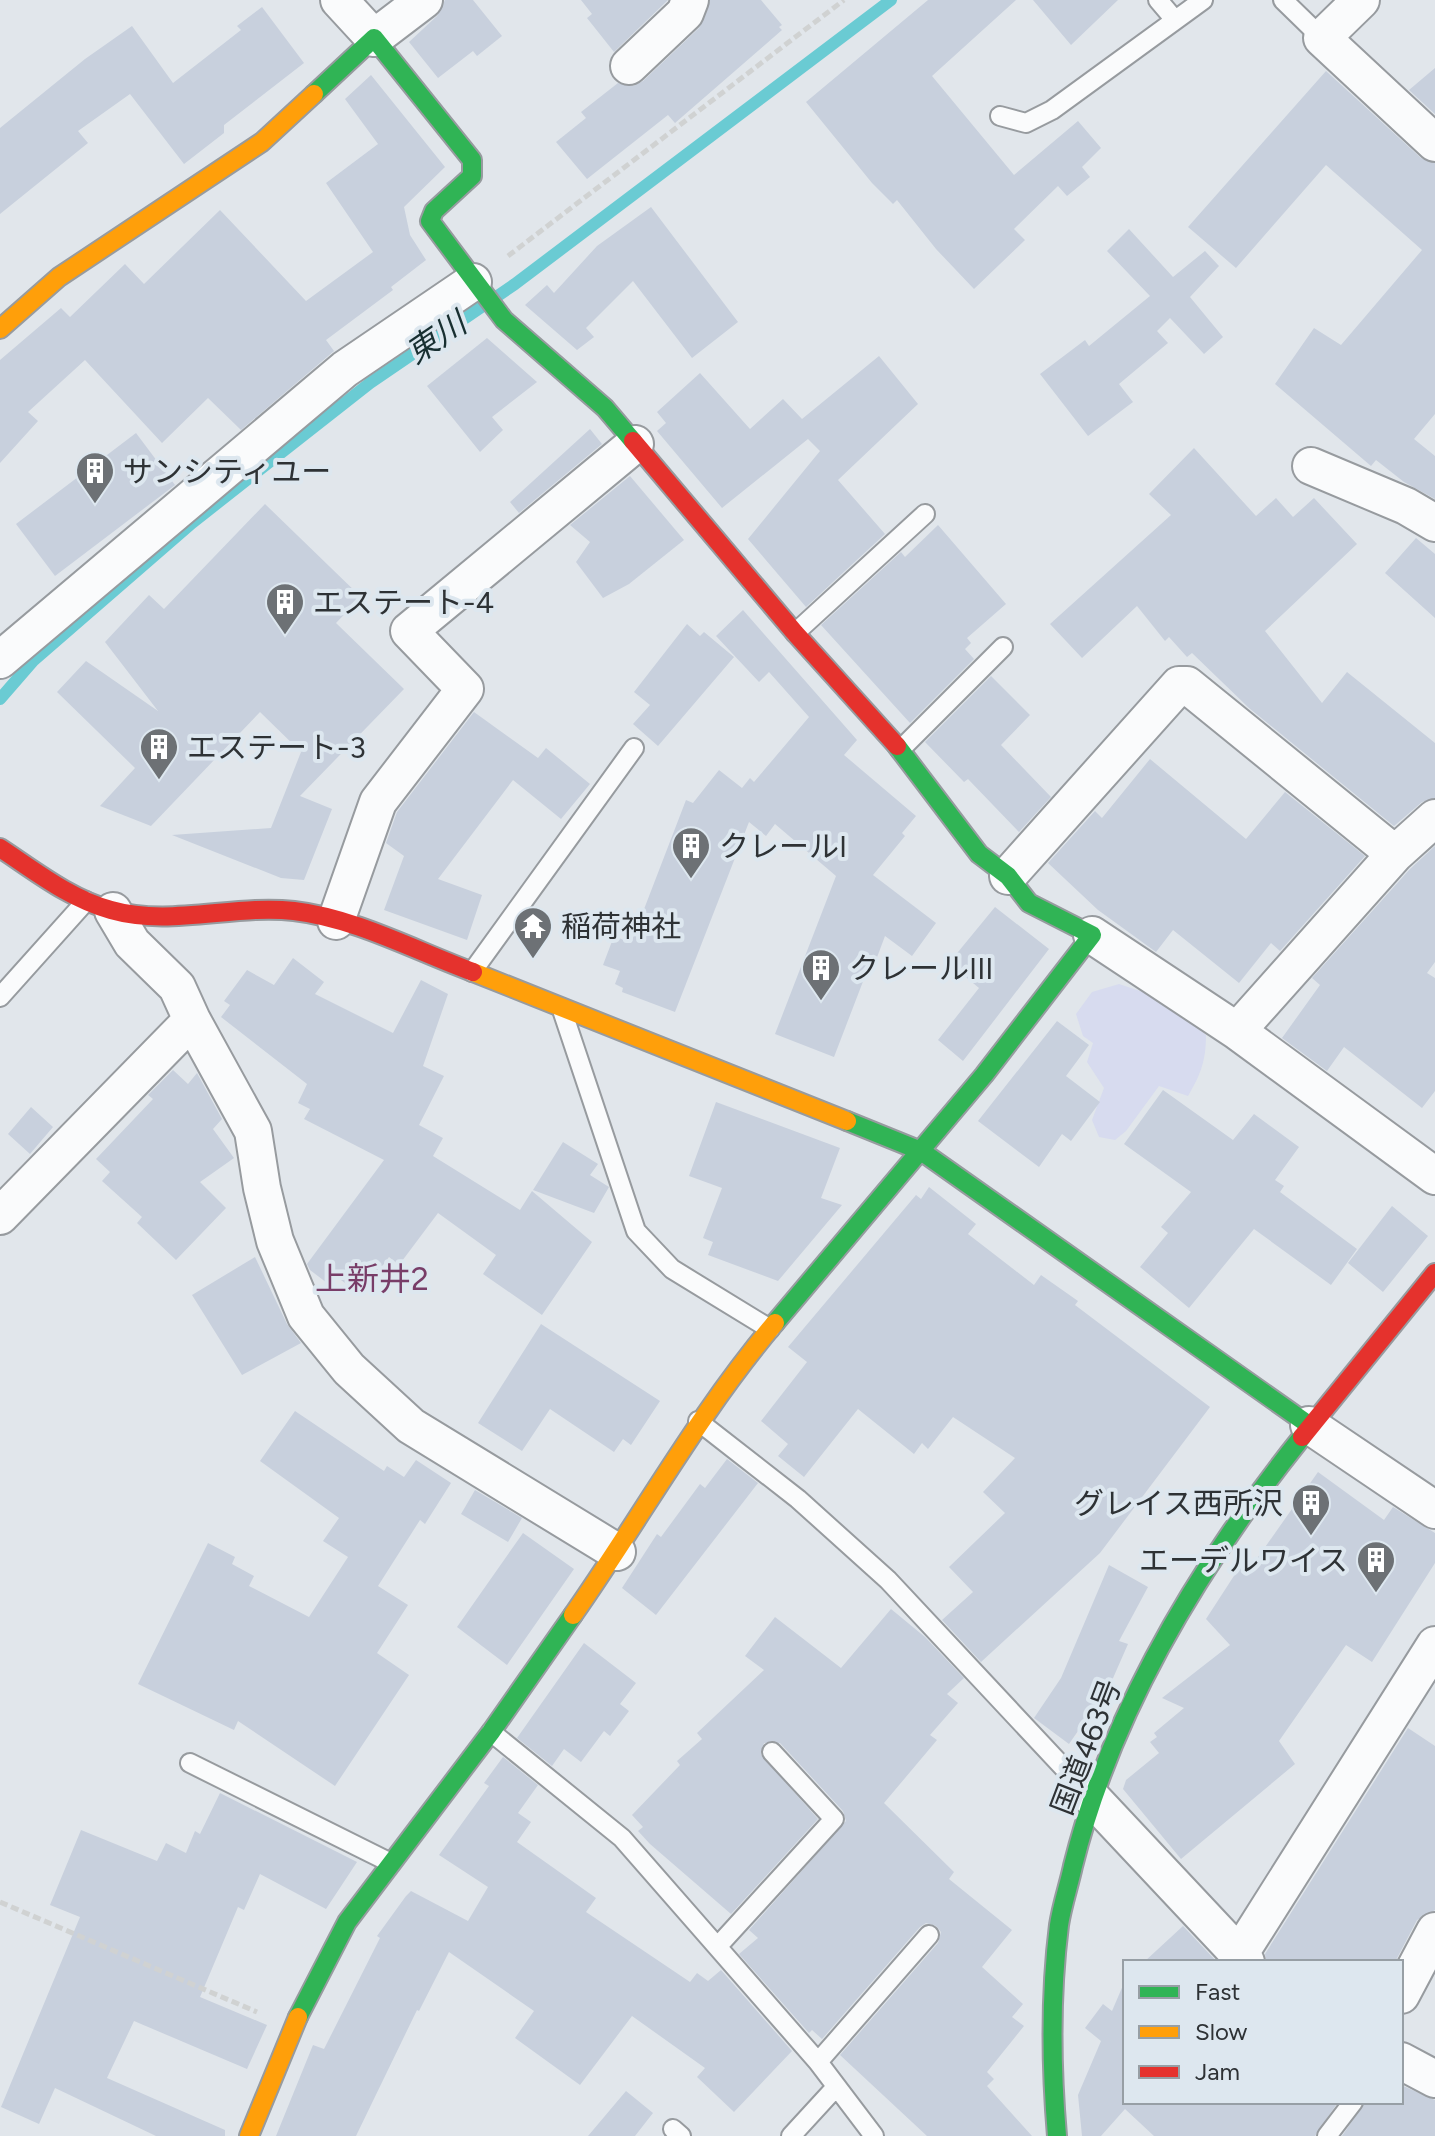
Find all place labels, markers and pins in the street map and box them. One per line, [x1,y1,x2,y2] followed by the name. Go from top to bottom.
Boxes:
[74,450,116,505] building icon: サンシティユー
[123,453,331,490] place label: サンシティユー
[264,581,306,636] building icon: エステート-4
[313,584,494,621] place label: エステート-4
[138,726,180,781] building icon: エステート-3
[187,729,366,766] place label: エステート-3
[670,825,712,880] building icon: クレールI
[719,828,847,865] place label: クレールI
[512,905,554,960] temple icon: 稲荷神社
[561,908,681,945] place label: 稲荷神社
[800,947,842,1002] building icon: クレールIII
[849,950,993,987] place label: クレールIII
[1290,1482,1332,1537] building icon: グレイス西所沢
[1074,1485,1283,1522] place label: グレイス西所沢
[1355,1539,1397,1594] building icon: エーデルワイス
[1139,1542,1348,1579] place label: エーデルワイス

